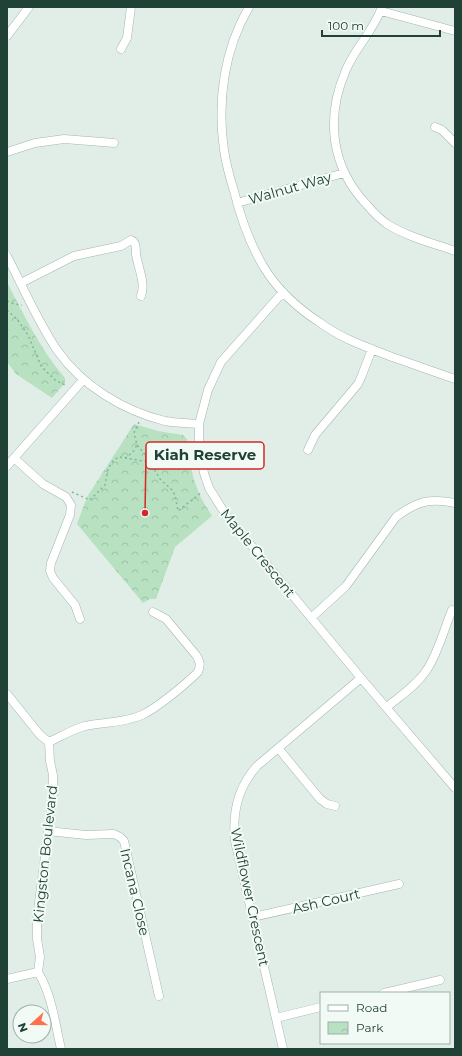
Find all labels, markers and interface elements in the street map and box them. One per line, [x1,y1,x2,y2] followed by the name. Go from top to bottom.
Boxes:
[322,12,440,38] scale bar
[328,18,364,33] text: 100 m
[246,167,334,208] street label: Walnut Way
[146,442,264,469] callout: Kiah Reserve
[154,445,256,464] text: Kiah Reserve
[217,505,299,601] street label: Maple Crescent
[29,784,61,924] street label: Kingston Boulevard
[227,826,274,968] street label: Wildflower Crescent
[116,847,154,937] street label: Incana Close
[290,884,362,918] street label: Ash Court
[320,992,450,1044] legend
[356,1000,387,1015] text: Road
[12,1004,52,1044] north arrow
[356,1020,384,1035] text: Park
[15,1021,31,1034] text: N

